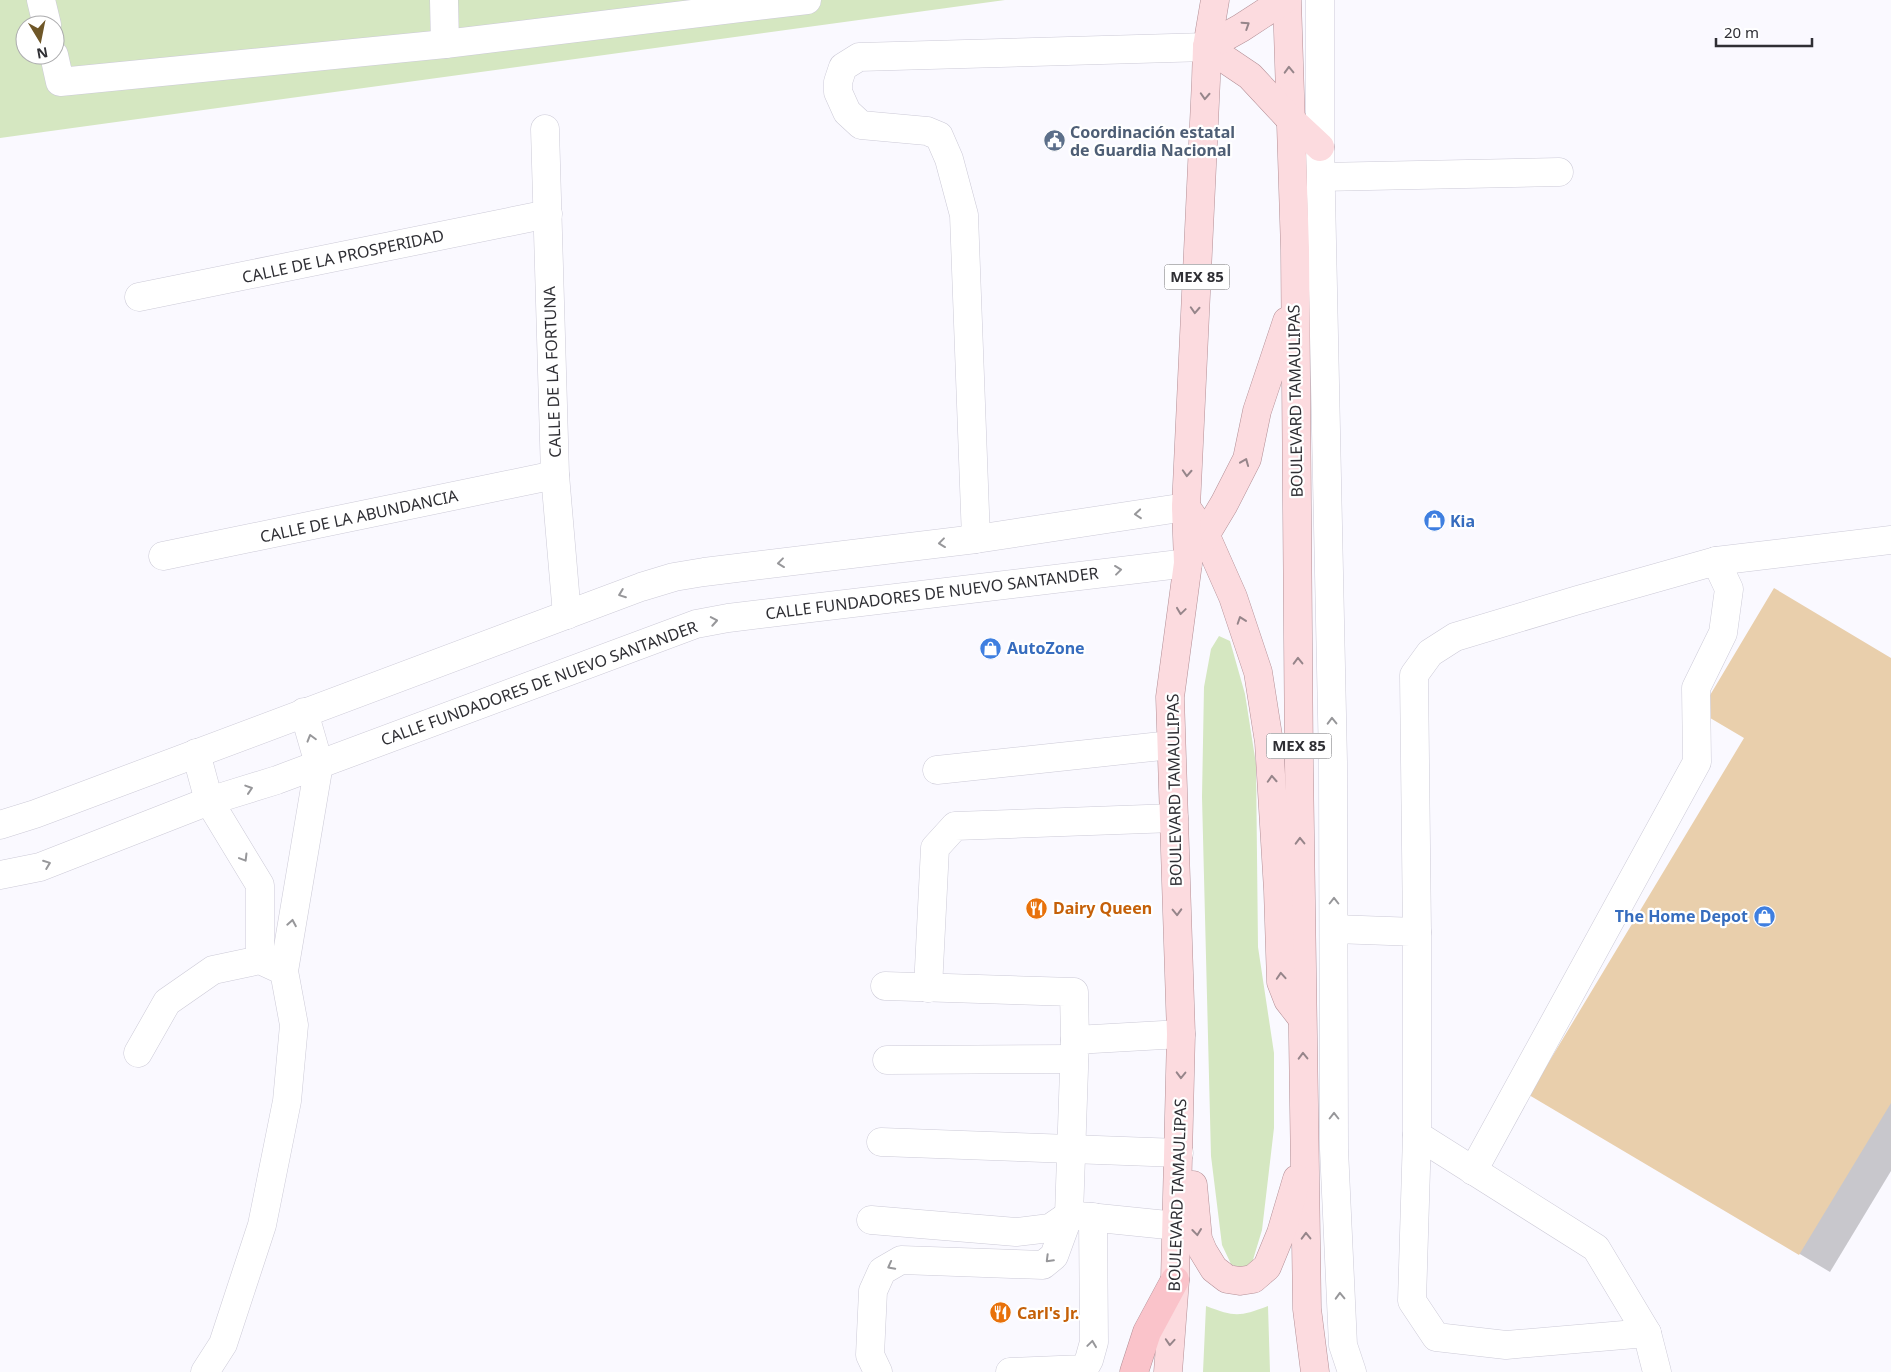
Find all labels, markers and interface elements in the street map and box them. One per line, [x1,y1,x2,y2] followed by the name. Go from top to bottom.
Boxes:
[15,15,65,65] north arrow
[1716,15,1812,47] scale bar
[1241,21,1250,31] one-way arrow
[1724,22,1759,42] text: 20 m
[35,43,50,64] text: N
[1284,66,1294,74] one-way arrow
[1200,92,1210,100] one-way arrow
[1070,121,1235,161] place label: Coordinación estatal de Guardia Nacional
[1042,129,1066,153] public building icon: Coordinación estatal de Guardia Nacional
[240,224,446,288] street label: CALLE DE LA PROSPERIDAD
[1164,264,1230,290] road number: MEX 85
[538,285,566,458] street label: CALLE DE LA FORTUNA
[1282,304,1308,498] street label: BOULEVARD TAMAULIPAS
[1190,307,1200,315] one-way arrow
[1239,458,1249,466] one-way arrow
[1182,469,1193,477] one-way arrow
[258,484,461,548] street label: CALLE DE LA ABUNDANCIA
[1133,508,1141,519] one-way arrow
[1422,509,1446,533] shop icon: Kia
[1450,510,1475,532] place label: Kia
[938,537,946,548] one-way arrow
[777,557,785,567] one-way arrow
[764,562,1100,624] street label: CALLE FUNDADORES DE NUEVO SANTANDER
[1115,565,1123,576] one-way arrow
[619,588,627,598] one-way arrow
[1177,607,1187,615] one-way arrow
[378,615,700,751] street label: CALLE FUNDADORES DE NUEVO SANTANDER
[710,616,718,626] one-way arrow
[1237,616,1247,625] one-way arrow
[979,636,1003,660] shop icon: AutoZone
[1007,637,1085,659] place label: AutoZone
[1293,657,1303,665] one-way arrow
[1161,693,1187,887] street label: BOULEVARD TAMAULIPAS
[1327,717,1338,725] one-way arrow
[1266,734,1332,758] road number: MEX 85
[307,735,317,743] one-way arrow
[1266,774,1277,782] one-way arrow
[244,784,252,794] one-way arrow
[1295,837,1305,845] one-way arrow
[237,852,247,861] one-way arrow
[43,860,51,870] one-way arrow
[1025,896,1049,920] restaurant icon: Dairy Queen
[1053,897,1152,919] place label: Dairy Queen
[1329,897,1339,904] one-way arrow
[1752,904,1776,928] shop icon: The Home Depot
[1615,905,1748,927] place label: The Home Depot
[1172,909,1183,917] one-way arrow
[286,919,296,927] one-way arrow
[1276,972,1287,980] one-way arrow
[1298,1052,1308,1060] one-way arrow
[1175,1071,1186,1079] one-way arrow
[1163,1098,1191,1292] street label: BOULEVARD TAMAULIPAS
[1329,1112,1339,1120] one-way arrow
[1192,1228,1202,1237] one-way arrow
[1301,1232,1311,1240] one-way arrow
[1046,1253,1055,1262] one-way arrow
[887,1260,896,1270] one-way arrow
[1335,1292,1346,1300] one-way arrow
[989,1301,1013,1325] restaurant icon: Carl's Jr.
[1017,1302,1079,1324] place label: Carl's Jr.
[1165,1338,1176,1346] one-way arrow
[1086,1340,1097,1348] one-way arrow

